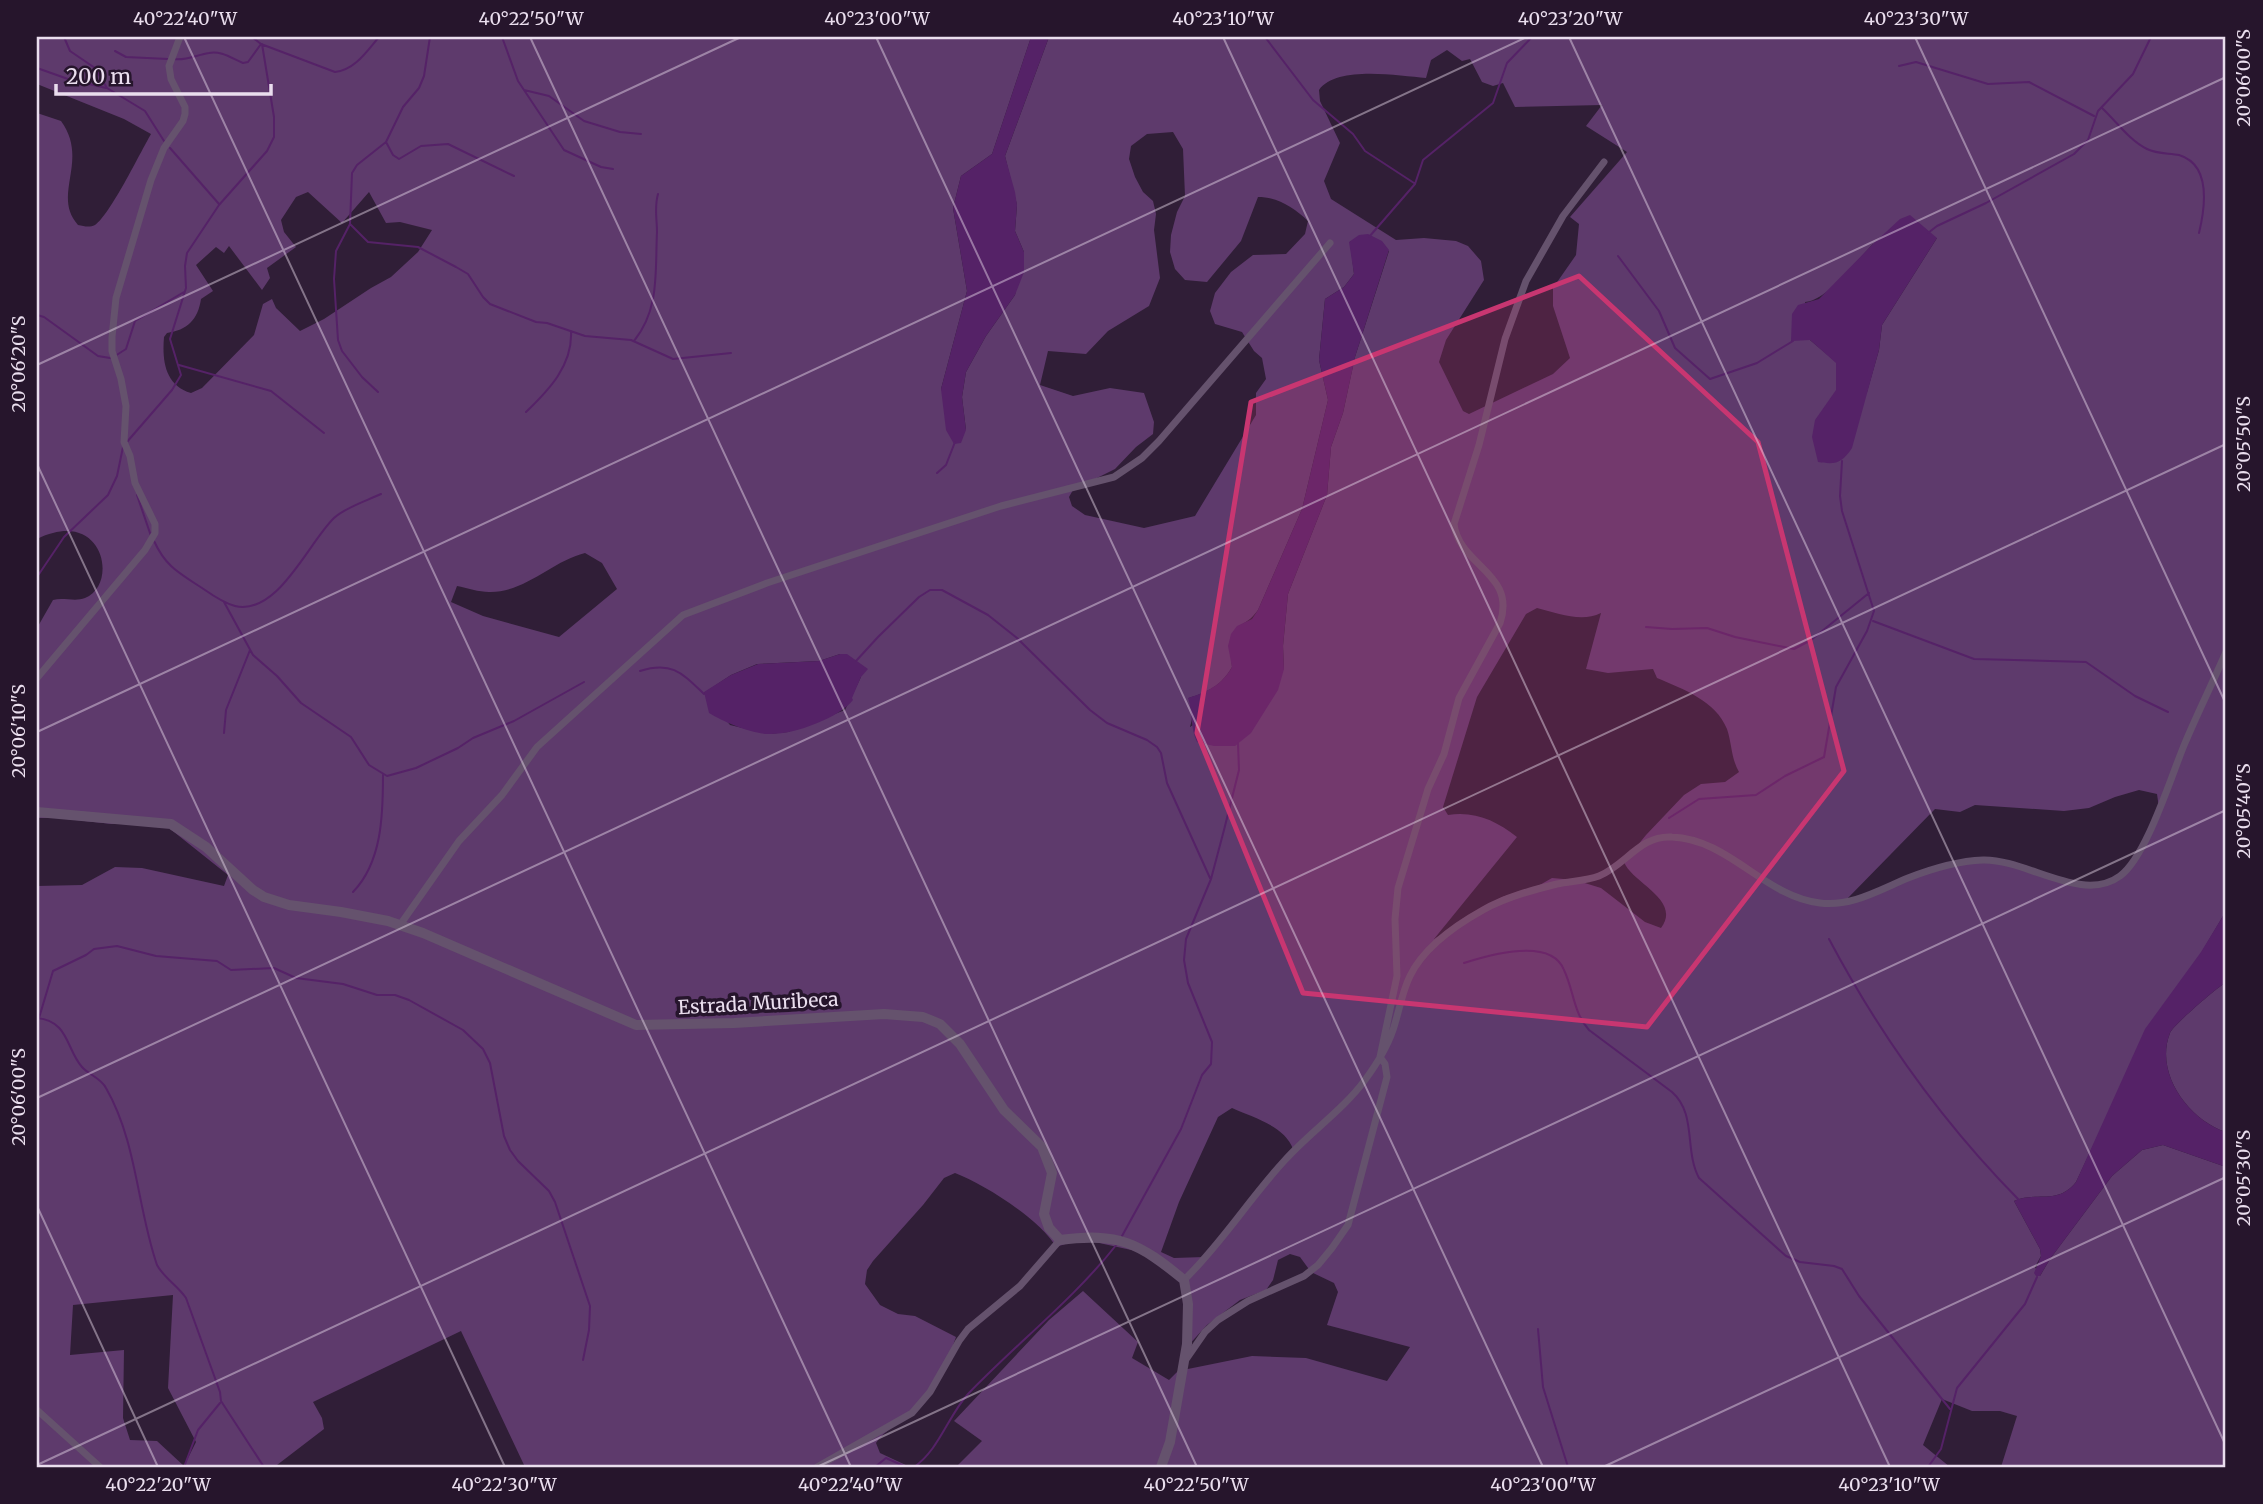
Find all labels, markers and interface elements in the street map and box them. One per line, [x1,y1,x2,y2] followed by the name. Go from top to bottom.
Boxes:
[133,7,238,30] text: 40°22'40"W
[479,7,584,30] text: 40°22'50"W
[824,7,931,30] text: 40°23'00"W
[1172,7,1275,30] text: 40°23'10"W
[1518,7,1623,30] text: 40°23'20"W
[1864,7,1969,30] text: 40°23'30"W
[2232,29,2255,127] text: 20°06'00"S
[56,52,271,96] scale bar
[66,63,131,90] text: 200 m
[7,315,30,412] text: 20°06'20"S
[2232,396,2255,492] text: 20°05'50"S
[7,684,30,778] text: 20°06'10"S
[2232,763,2255,859] text: 20°05'40"S
[677,987,839,1019] street label: Estrada Muribeca
[7,1048,30,1146] text: 20°06'00"S
[2232,1130,2255,1226] text: 20°05'30"S
[105,1473,212,1496] text: 40°22'20"W
[451,1473,558,1496] text: 40°22'30"W
[798,1473,903,1496] text: 40°22'40"W
[1144,1473,1249,1496] text: 40°22'50"W
[1490,1473,1597,1496] text: 40°23'00"W
[1838,1473,1941,1496] text: 40°23'10"W

